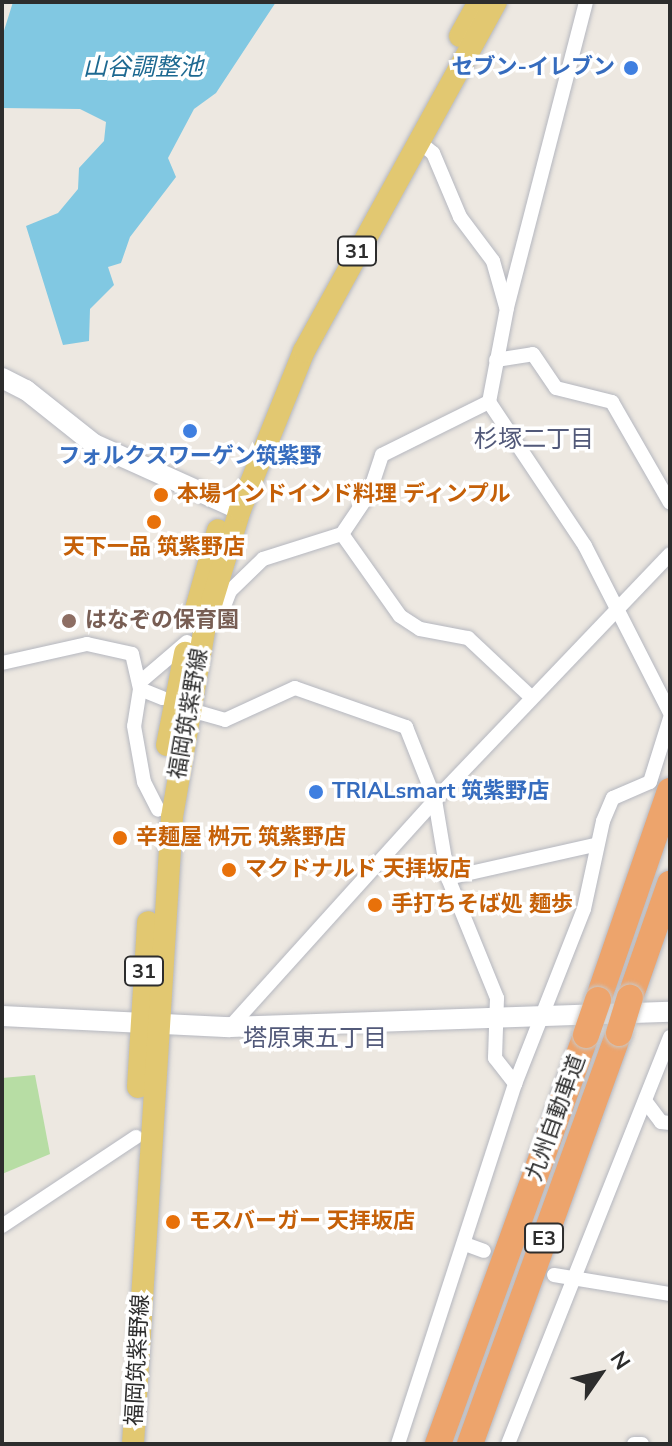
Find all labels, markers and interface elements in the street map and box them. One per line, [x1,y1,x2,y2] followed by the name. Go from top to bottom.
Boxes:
[83,54,203,82] water label: 山谷調整池
[451,55,615,81] place label: セブン-イレブン
[622,59,640,77] marker: セブン-イレブン
[337,235,377,267] road number: 31
[181,422,199,440] marker: フォルクスワーゲン筑紫野
[474,426,594,454] district label: 杉塚二丁目
[58,444,322,470] place label: フォルクスワーゲン筑紫野
[177,482,513,508] place label: 本場インドインド料理 ディンプル
[152,486,170,504] marker: 本場インドインド料理 ディンプル
[145,513,163,531] marker: 天下一品 筑紫野店
[63,535,245,561] place label: 天下一品 筑紫野店
[85,608,239,634] place label: はなぞの保育園
[60,612,78,630] marker: はなぞの保育園
[165,647,213,781] street label: 福岡筑紫野線
[332,779,549,805] place label: TRIALsmart 筑紫野店
[307,783,325,801] marker: TRIALsmart 筑紫野店
[136,825,346,851] place label: 辛麺屋 桝元 筑紫野店
[111,829,129,847] marker: 辛麺屋 桝元 筑紫野店
[245,857,471,883] place label: マクドナルド 天拝坂店
[220,861,238,879] marker: マクドナルド 天拝坂店
[391,892,573,918] place label: 手打ちそば処 麺歩
[366,896,384,914] marker: 手打ちそば処 麺歩
[124,955,164,987] road number: 31
[243,1025,387,1053] district label: 塔原東五丁目
[521,1051,591,1185] street label: 九州自動車道
[189,1209,415,1235] place label: モスバーガー 天拝坂店
[164,1213,182,1231] marker: モスバーガー 天拝坂店
[524,1222,564,1254] road number: E3
[121,1293,155,1427] street label: 福岡筑紫野線
[560,1334,640,1414] north arrow
[603,1345,637,1376] text: N

